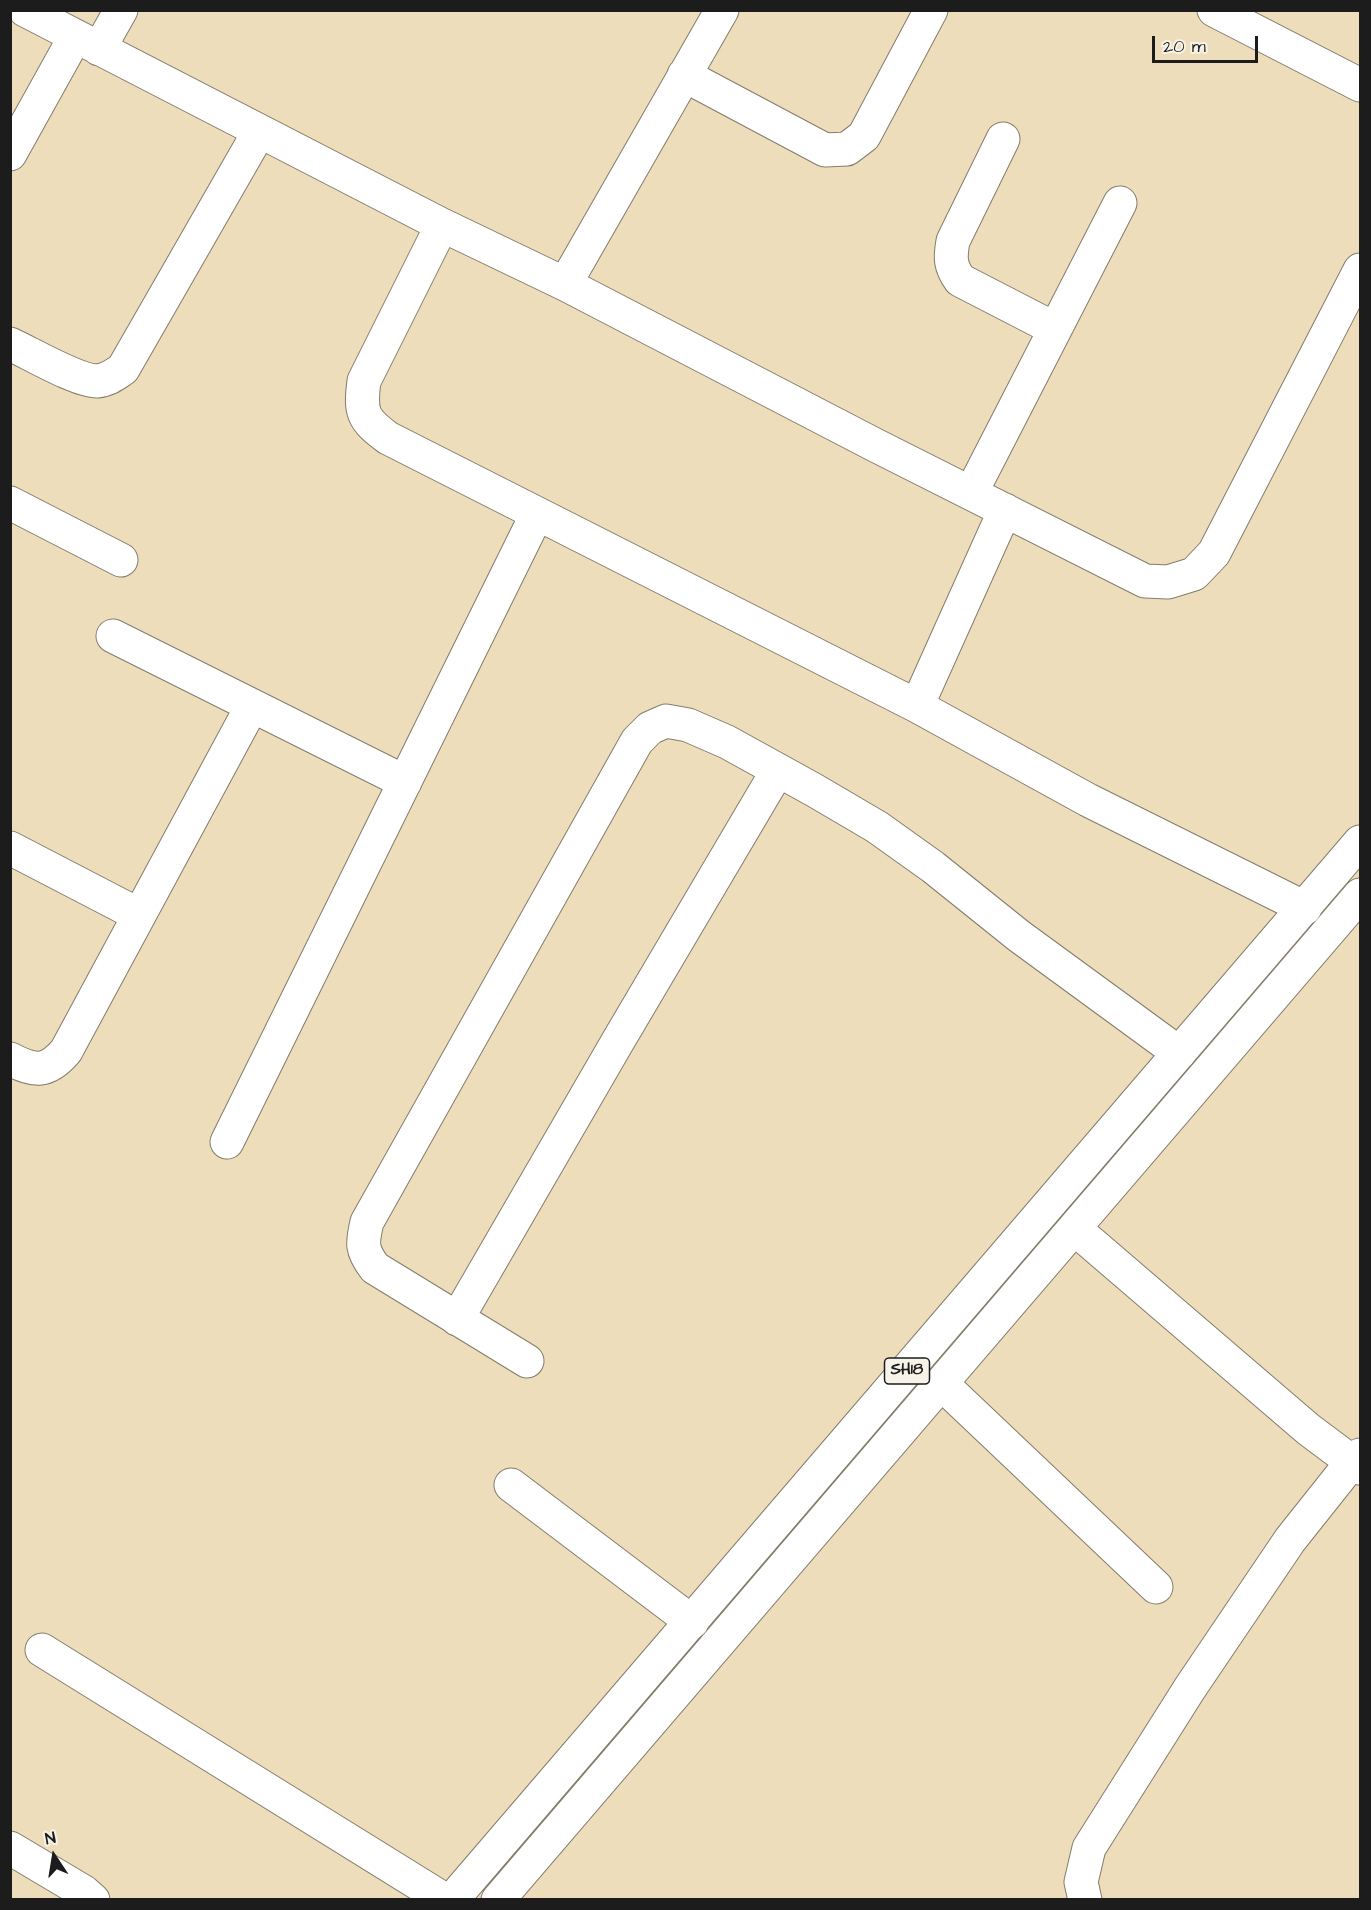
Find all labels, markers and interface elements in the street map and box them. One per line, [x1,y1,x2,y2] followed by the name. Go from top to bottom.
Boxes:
[1155,24,1262,62] scale bar
[1163,34,1206,59] text: 20 m
[884,1358,930,1384] road number: SH18
[24,1826,84,1886] north arrow
[43,1827,57,1850] text: N

